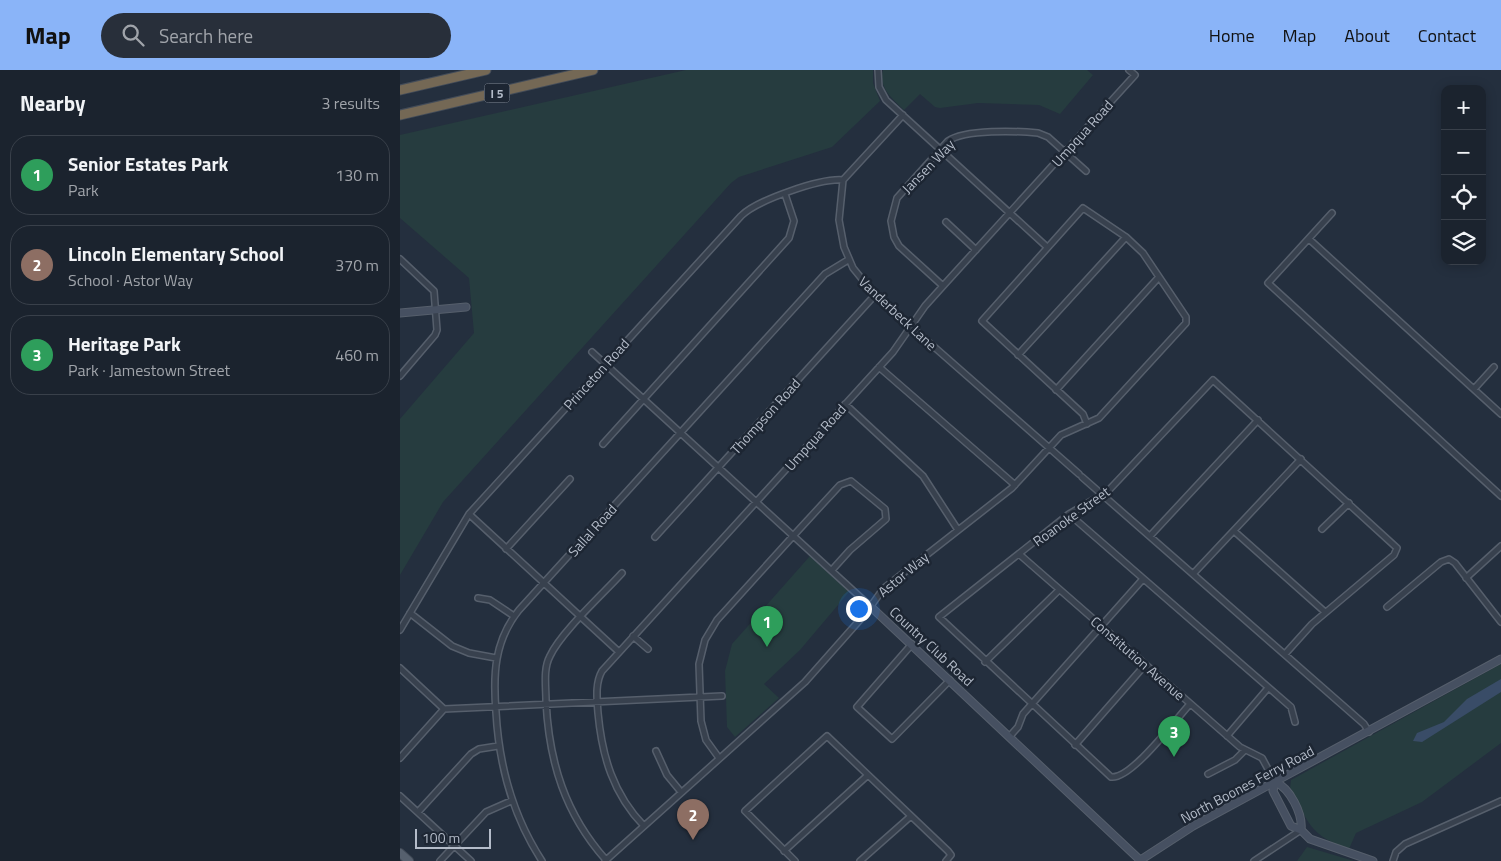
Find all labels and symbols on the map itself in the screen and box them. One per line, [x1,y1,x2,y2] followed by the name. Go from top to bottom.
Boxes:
[484,83,510,102] road number: I 5
[1046,95,1118,171] street label: Umpqua Road
[897,134,960,198] street label: Jansen Way
[854,271,942,355] street label: Vanderbeck Lane
[558,334,634,414] street label: Princeton Road
[725,373,805,459] street label: Thompson Road
[779,399,851,475] street label: Umpqua Road
[1028,481,1114,551] street label: Roanoke Street
[563,499,621,561] street label: Sallal Road
[873,546,933,602] street label: Astor Way
[846,596,872,622] your location
[885,601,979,691] street label: Country Club Road
[751,606,783,647] pin: 1
[1086,611,1190,705] street label: Constitution Avenue
[1158,716,1190,757] pin: 3
[1176,740,1318,828] street label: North Boones Ferry Road
[677,799,709,840] pin: 2
[415,826,491,849] scale bar

